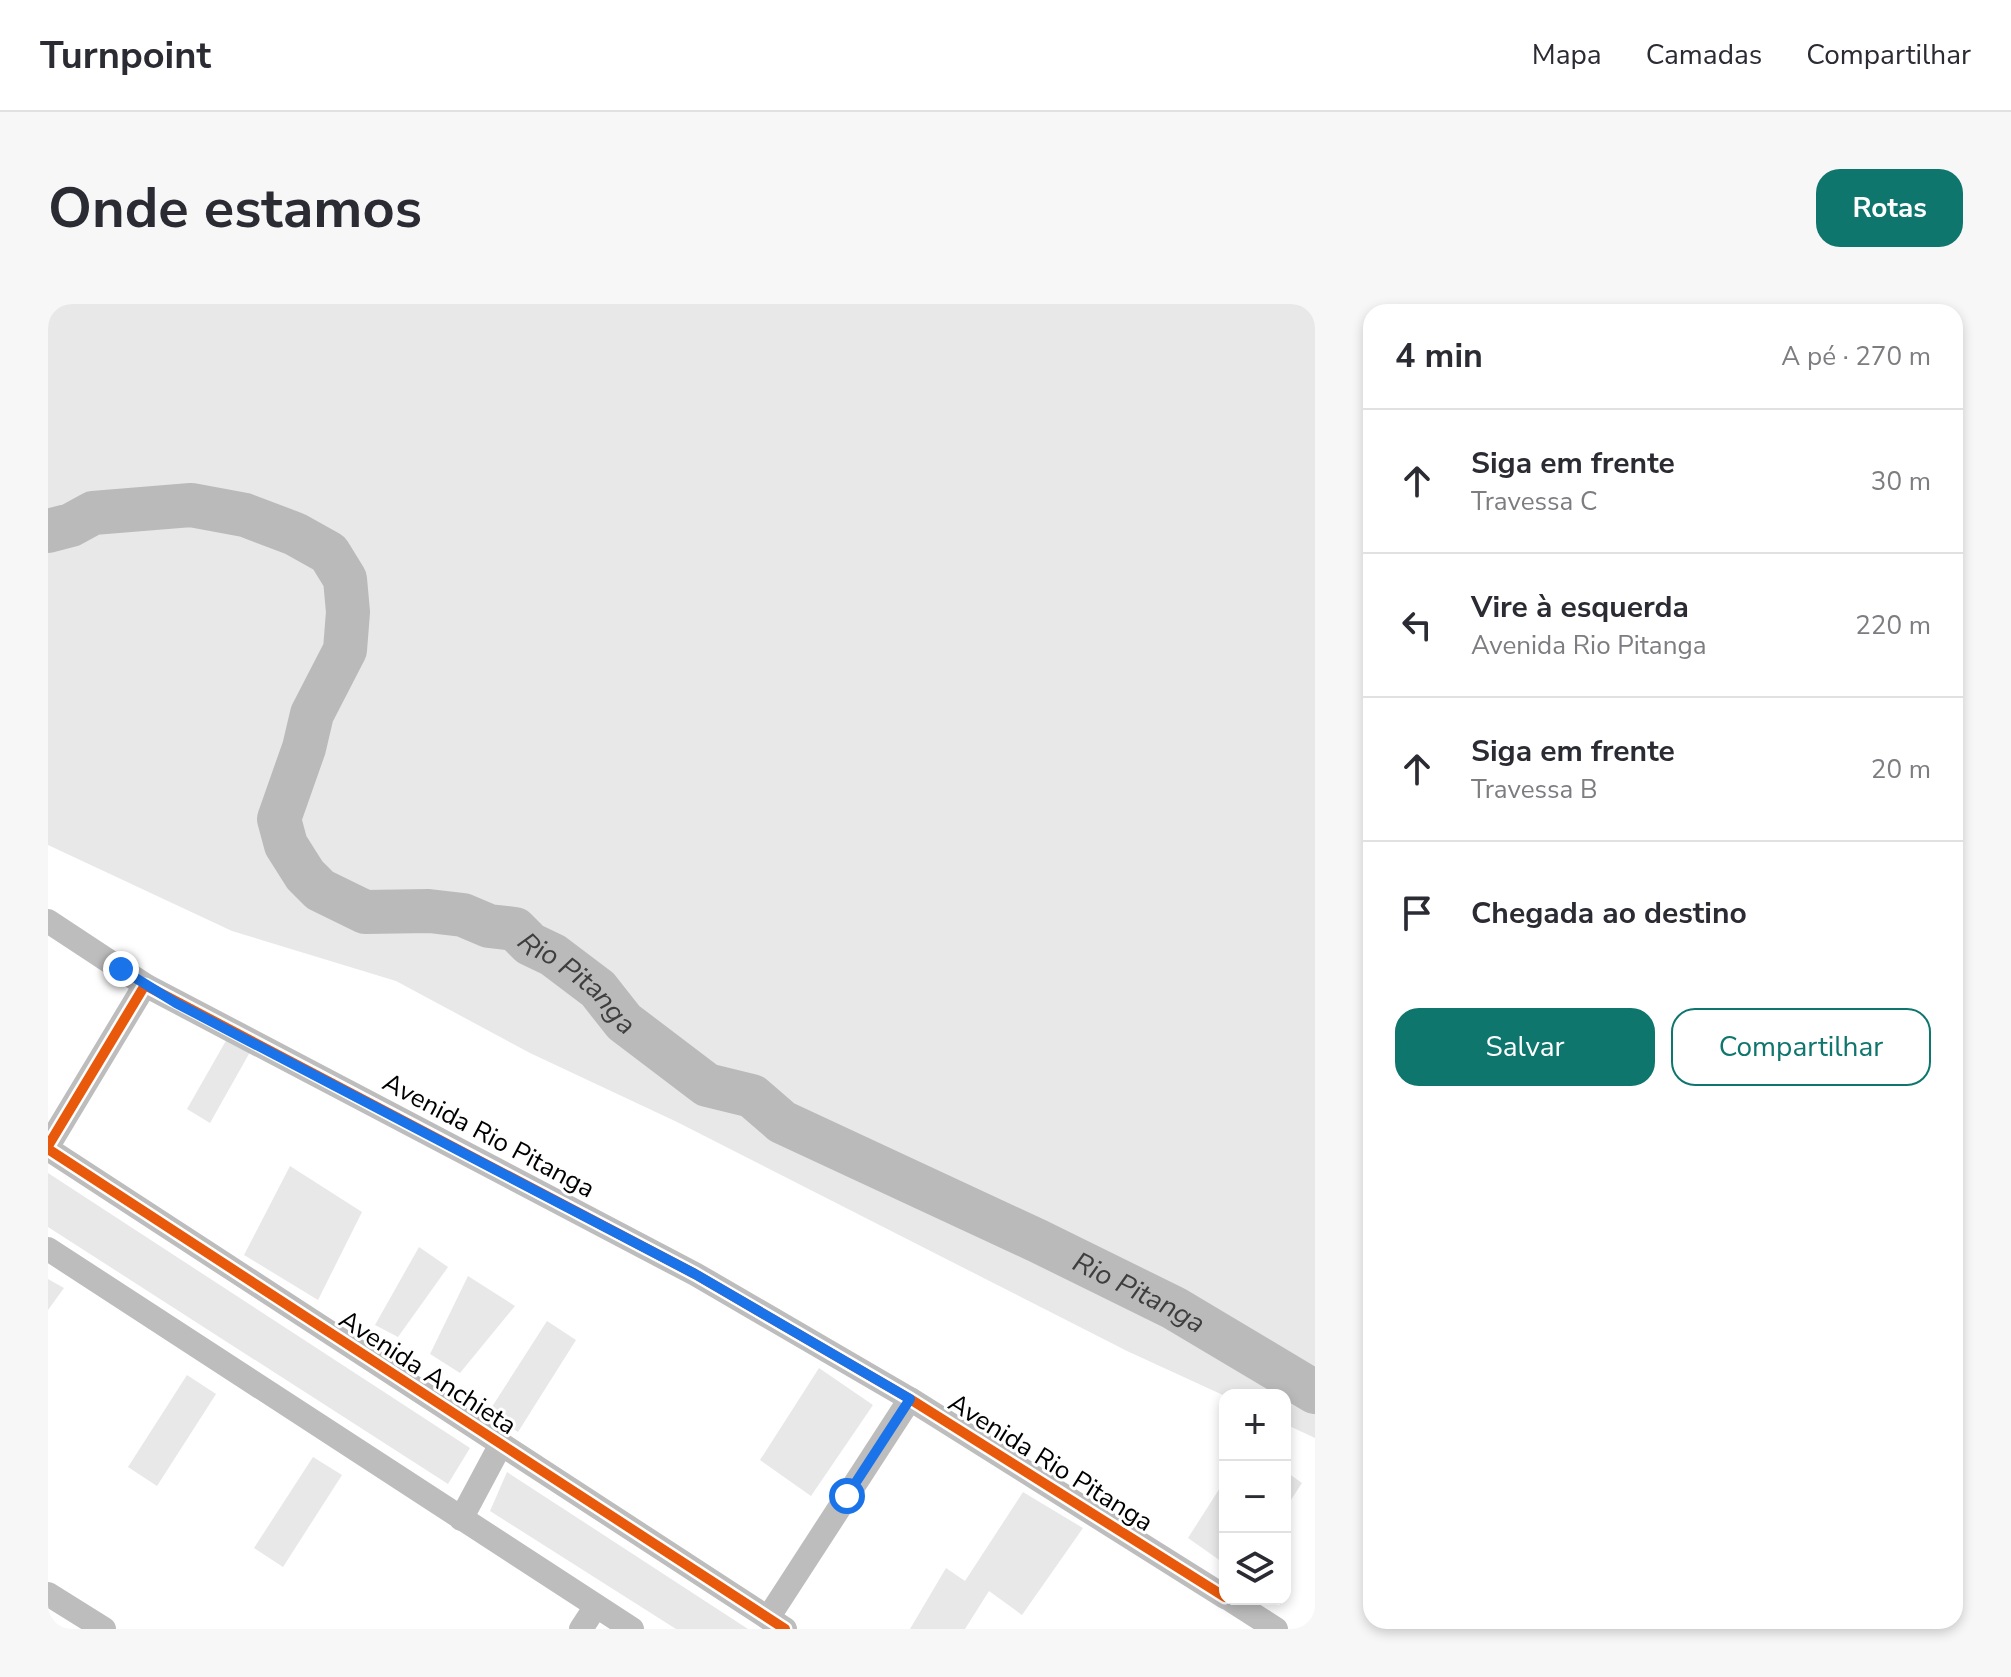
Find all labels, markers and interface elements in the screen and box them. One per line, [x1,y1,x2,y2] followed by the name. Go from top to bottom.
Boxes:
[40,30,211,81] text: Turnpoint
[1532,36,1602,74] text: Mapa
[1646,36,1762,74] text: Camadas
[1806,36,1971,74] text: Compartilhar
[1816,169,1963,247] button: Rotas
[48,170,422,247] text: Onde estamos
[1395,333,1483,379] text: 4 min
[1781,339,1931,374] text: A pé · 270 m
[1471,443,1675,484] text: Siga em frente
[1395,459,1439,503] icon: ahead
[1871,464,1931,499] text: 30 m
[1471,484,1598,519] text: Travessa C
[1471,587,1689,628] text: Vire à esquerda
[1395,603,1439,647] icon: left
[1855,608,1931,643] text: 220 m
[1471,628,1706,663] text: Avenida Rio Pitanga
[1471,731,1675,772] text: Siga em frente
[1395,747,1439,791] icon: ahead
[1871,752,1931,787] text: 20 m
[1471,772,1598,807] text: Travessa B
[1395,891,1439,935] icon: arrive
[1471,893,1747,934] text: Chegada ao destino
[509,924,643,1044] water label: Rio Pitanga
[103,951,139,987] route end
[1395,1008,1655,1086] button: Salvar
[1671,1008,1931,1086] button: Compartilhar
[377,1065,601,1206] street label: Avenida Rio Pitanga
[1066,1243,1212,1343] water label: Rio Pitanga
[332,1302,523,1443] street label: Avenida Anchieta
[942,1385,1160,1540] street label: Avenida Rio Pitanga
[1219,1389,1291,1605] map controls
[1219,1389,1291,1461] button: +
[1219,1461,1291,1533] button: −
[829,1478,865,1514] route start
[1219,1533,1291,1605] button: layers

